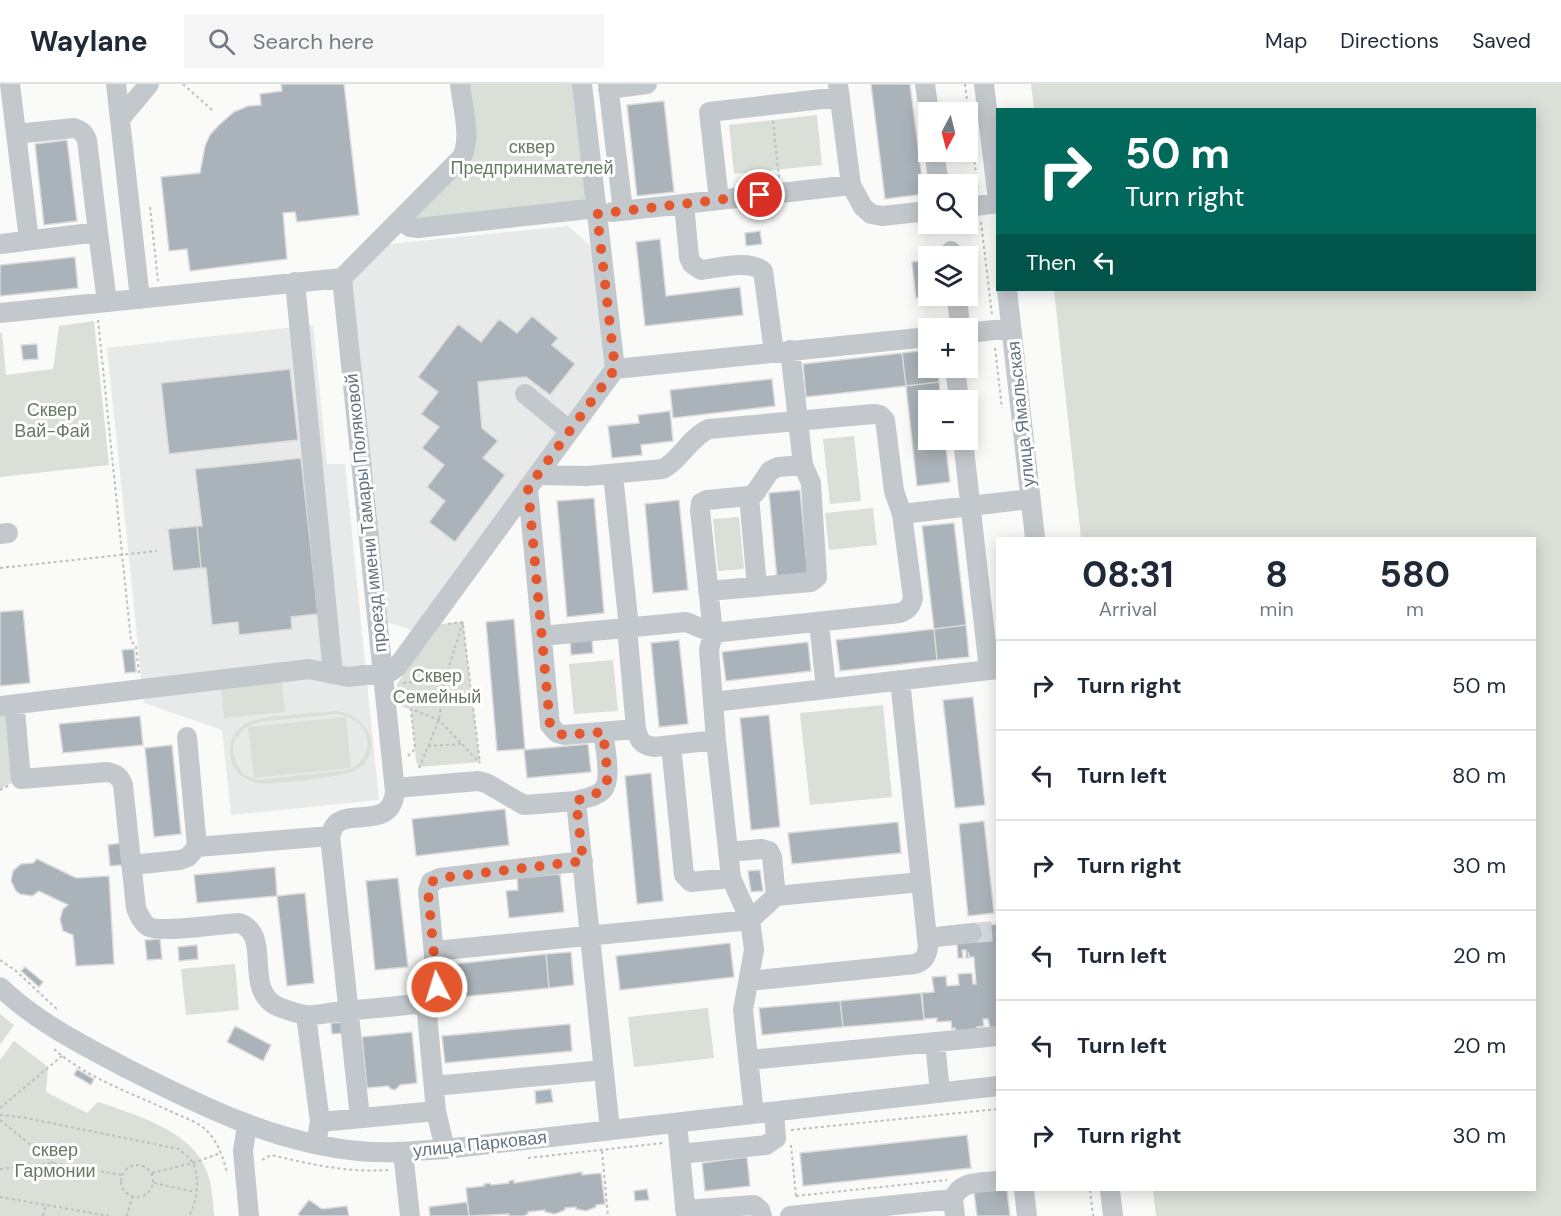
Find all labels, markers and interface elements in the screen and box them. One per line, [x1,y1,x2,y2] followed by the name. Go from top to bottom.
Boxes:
[184,14,604,68] search box
[30,23,148,60] text: Waylane
[205,25,238,58] icon: search
[253,27,374,56] text: Search here
[1265,27,1307,55] text: Map
[1340,27,1439,55] text: Directions
[1472,27,1531,55] text: Saved
[918,102,978,162] north arrow
[918,102,978,450] map controls
[1125,126,1230,181] text: 50 m
[1026,132,1104,210] icon: right
[451,135,613,180] park label: сквер Предпринимателей
[734,169,785,220] pin
[918,174,978,234] button: search
[743,178,776,211] icon: arrive
[1125,179,1245,214] text: Turn right
[918,246,978,306] button: layers
[1088,246,1121,279] icon: left
[1026,248,1076,277] text: Then
[918,318,978,378] button: +
[1001,340,1041,488] street label: улица Ямальская
[339,372,393,654] street label: проезд имени Тамары Поляковой
[918,390,978,450] button: −
[14,398,90,443] park label: Сквер Вай-Фай
[1082,551,1174,598] text: 08:31
[1265,551,1288,598] text: 8
[1380,551,1450,598] text: 580
[1099,596,1157,622] text: Arrival
[1260,596,1294,622] text: min
[1406,596,1424,622] text: m
[393,664,481,709] park label: Сквер Семейный
[1026,669,1059,702] icon: right
[1077,671,1182,700] text: Turn right
[1452,671,1506,700] text: 50 m
[1026,759,1059,792] icon: left
[1077,761,1167,790] text: Turn left
[1452,761,1506,790] text: 80 m
[1026,849,1059,882] icon: right
[1077,851,1182,880] text: Turn right
[1452,851,1506,880] text: 30 m
[1026,939,1059,972] icon: left
[1077,941,1167,970] text: Turn left
[1453,941,1506,970] text: 20 m
[405,955,469,1019] position arrow
[1026,1029,1059,1062] icon: left
[1077,1031,1167,1060] text: Turn left
[1453,1031,1506,1060] text: 20 m
[1026,1119,1059,1152] icon: right
[1077,1121,1182,1150] text: Turn right
[1452,1121,1506,1150] text: 30 m
[412,1125,548,1163] street label: улица Парковая
[14,1138,96,1183] park label: сквер Гармонии

